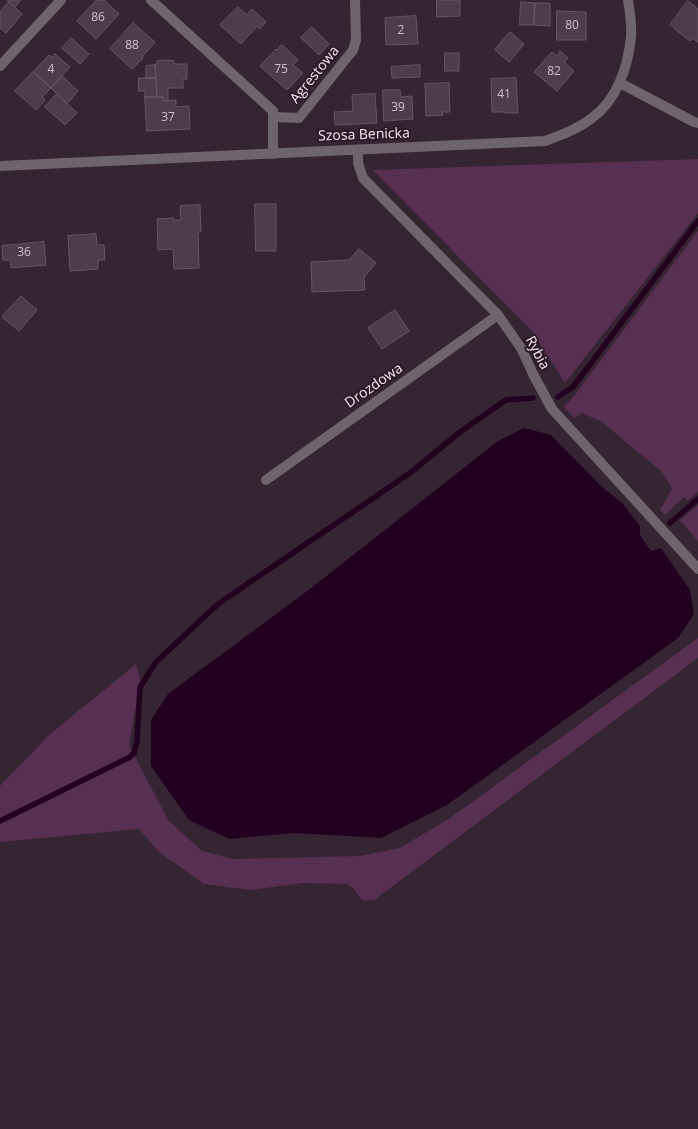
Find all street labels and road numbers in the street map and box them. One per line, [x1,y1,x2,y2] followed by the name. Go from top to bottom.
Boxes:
[287,43,343,107] street label: Agrestowa
[318,125,410,145] street label: Szosa Benicka
[521,333,553,373] street label: Rybia
[342,360,406,412] street label: Drozdowa

